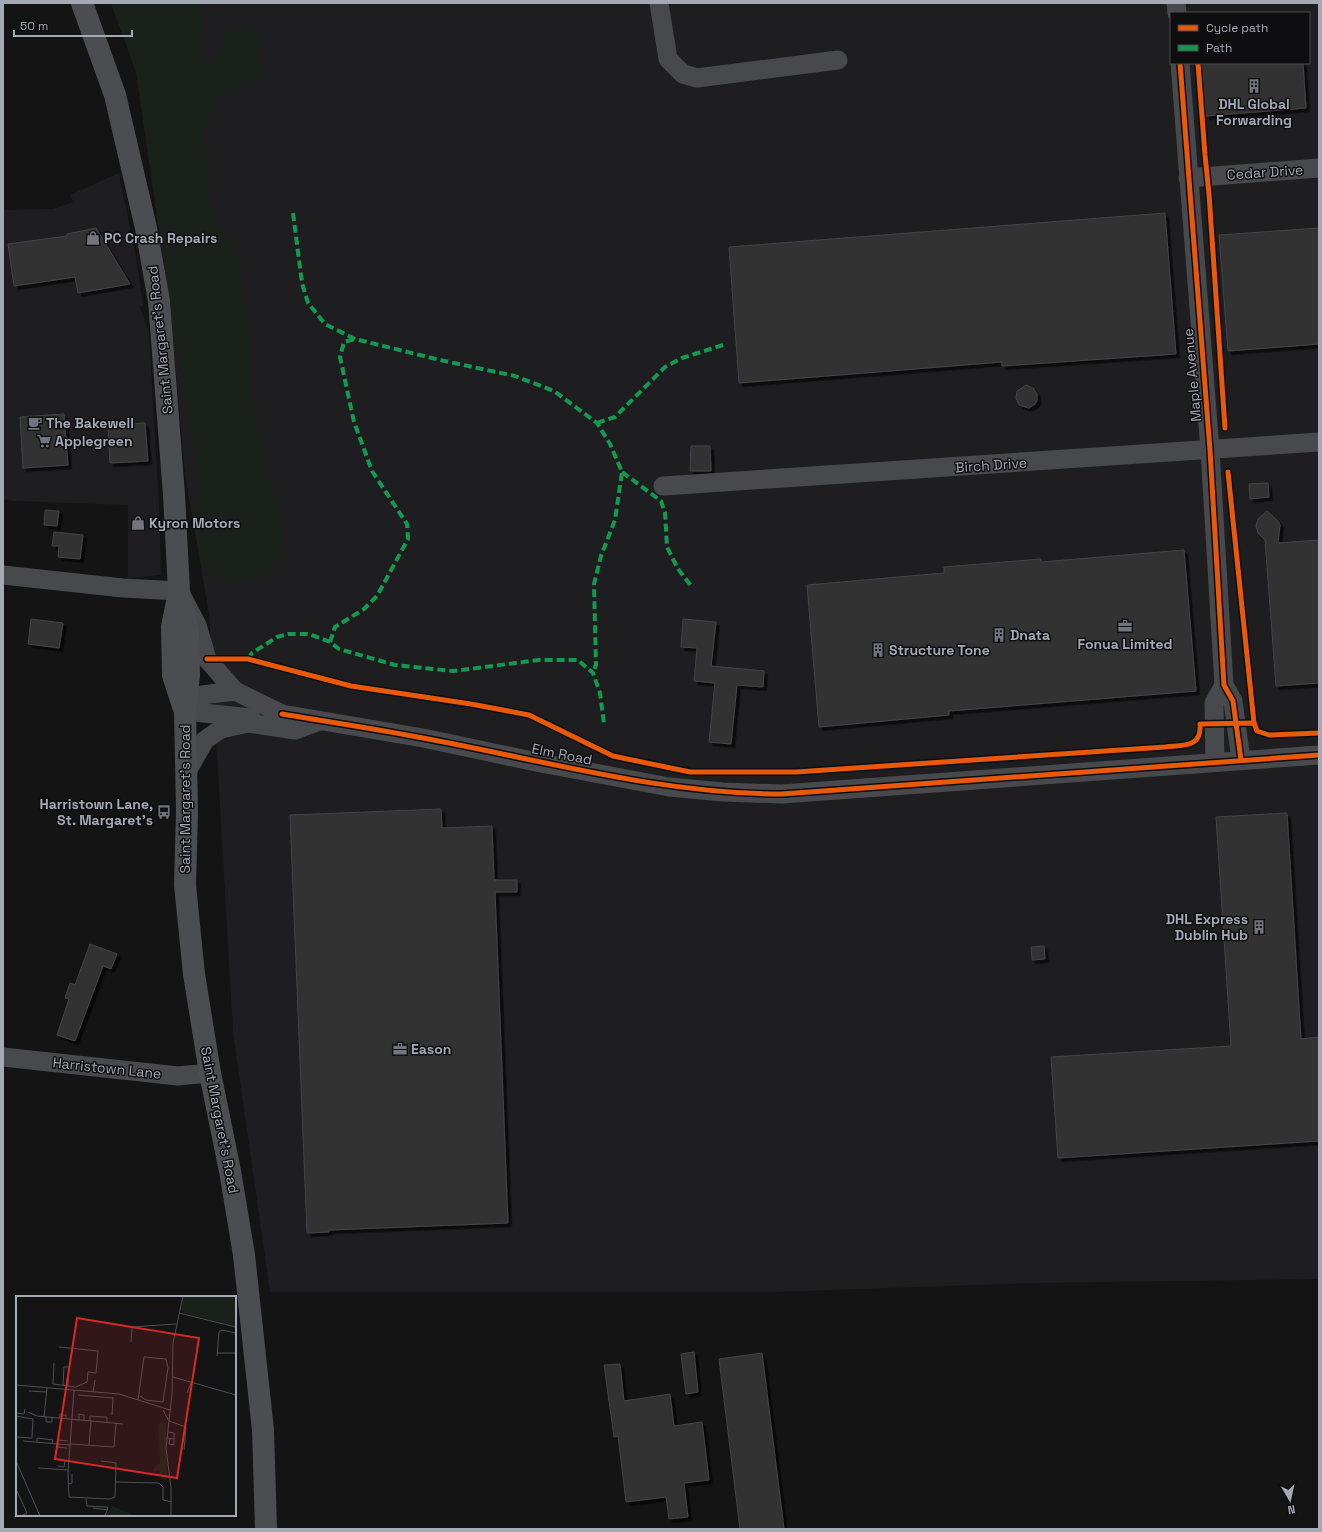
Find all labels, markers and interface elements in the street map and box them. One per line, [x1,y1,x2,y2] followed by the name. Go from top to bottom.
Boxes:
[14,12,132,38] scale bar
[1170,12,1310,64] legend
[20,18,48,34] text: 50 m
[1206,20,1268,36] text: Cycle path
[1206,40,1232,56] text: Path
[1246,78,1262,94] building icon: DHL Global Forwarding
[1216,95,1292,129] place label: DHL Global Forwarding
[1226,160,1304,184] street label: Cedar Drive
[104,229,217,247] place label: PC Crash Repairs
[85,230,101,246] shop icon: PC Crash Repairs
[143,265,177,415] street label: Saint Margaret's Road
[1179,328,1205,422] street label: Maple Avenue
[46,414,134,432] place label: The Bakewell
[27,415,43,431] cafe icon: The Bakewell
[55,432,133,450] place label: Applegreen
[36,433,52,449] supermarket icon: Applegreen
[955,454,1027,476] street label: Birch Drive
[149,514,240,532] place label: Kyron Motors
[130,515,146,531] shop icon: Kyron Motors
[1117,618,1133,634] office icon: Fonua Limited
[1010,626,1050,644] place label: Dnata
[991,627,1007,643] building icon: Dnata
[1078,635,1172,653] place label: Fonua Limited
[889,641,990,659] place label: Structure Tone
[870,642,886,658] building icon: Structure Tone
[176,724,194,874] street label: Saint Margaret's Road
[530,739,594,769] street label: Elm Road
[39,795,153,829] place label: Harristown Lane, St. Margaret's
[156,804,172,820] bus stop icon: Harristown Lane, St. Margaret's
[1166,910,1248,944] place label: DHL Express Dublin Hub
[1251,919,1267,935] building icon: DHL Express Dublin Hub
[411,1040,451,1058] place label: Eason
[392,1041,408,1057] office icon: Eason
[197,1045,243,1195] street label: Saint Margaret's Road
[52,1053,162,1083] street label: Harristown Lane
[16,1296,236,1516] inset map
[1270,1480,1310,1520] north arrow
[1287,1502,1296,1517] text: N

